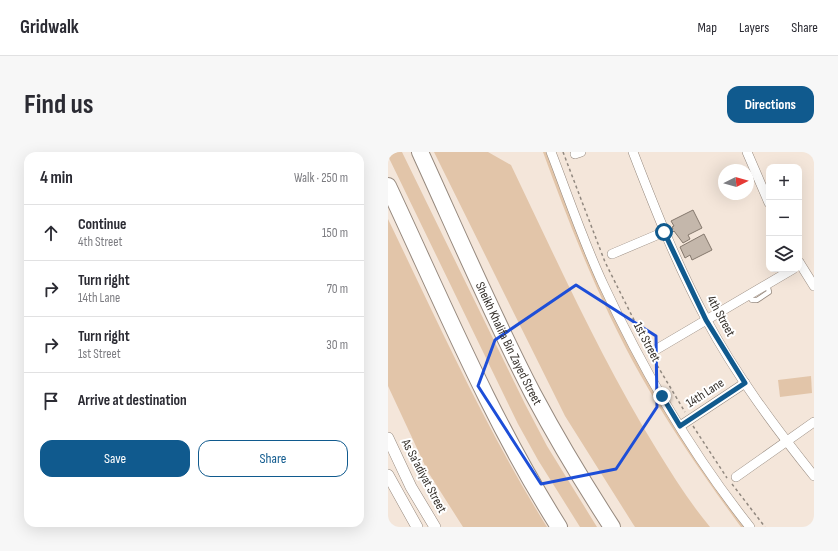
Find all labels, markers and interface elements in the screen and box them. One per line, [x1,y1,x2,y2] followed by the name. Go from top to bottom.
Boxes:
[20,16,79,39] text: Gridwalk
[697,19,717,36] text: Map
[739,19,769,36] text: Layers
[791,19,818,36] text: Share
[727,86,814,123] button: Directions
[24,88,93,121] text: Find us
[718,164,754,200] north arrow
[766,164,802,272] map controls
[766,164,802,200] button: +
[40,168,73,188] text: 4 min
[294,170,348,186] text: Walk · 250 m
[766,200,802,236] button: −
[78,215,127,234] text: Continue
[40,222,62,244] icon: ahead
[655,223,673,241] route start
[322,225,348,241] text: 150 m
[78,234,122,250] text: 4th Street
[766,236,802,272] button: layers
[78,271,130,290] text: Turn right
[40,278,62,300] icon: right
[472,279,545,408] street label: Sheikh Khalifa Bin Zayed Street
[327,281,348,297] text: 70 m
[78,290,120,306] text: 14th Lane
[703,293,739,339] street label: 4th Street
[630,319,664,365] street label: 1st Street
[78,327,130,346] text: Turn right
[40,334,62,356] icon: right
[326,337,348,353] text: 30 m
[78,346,121,362] text: 1st Street
[683,375,727,411] street label: 14th Lane
[653,387,671,405] route end
[40,390,62,412] icon: arrive
[78,391,187,410] text: Arrive at destination
[397,436,450,516] street label: As Sa'adiyat Street
[40,440,190,477] button: Save
[198,440,348,477] button: Share

